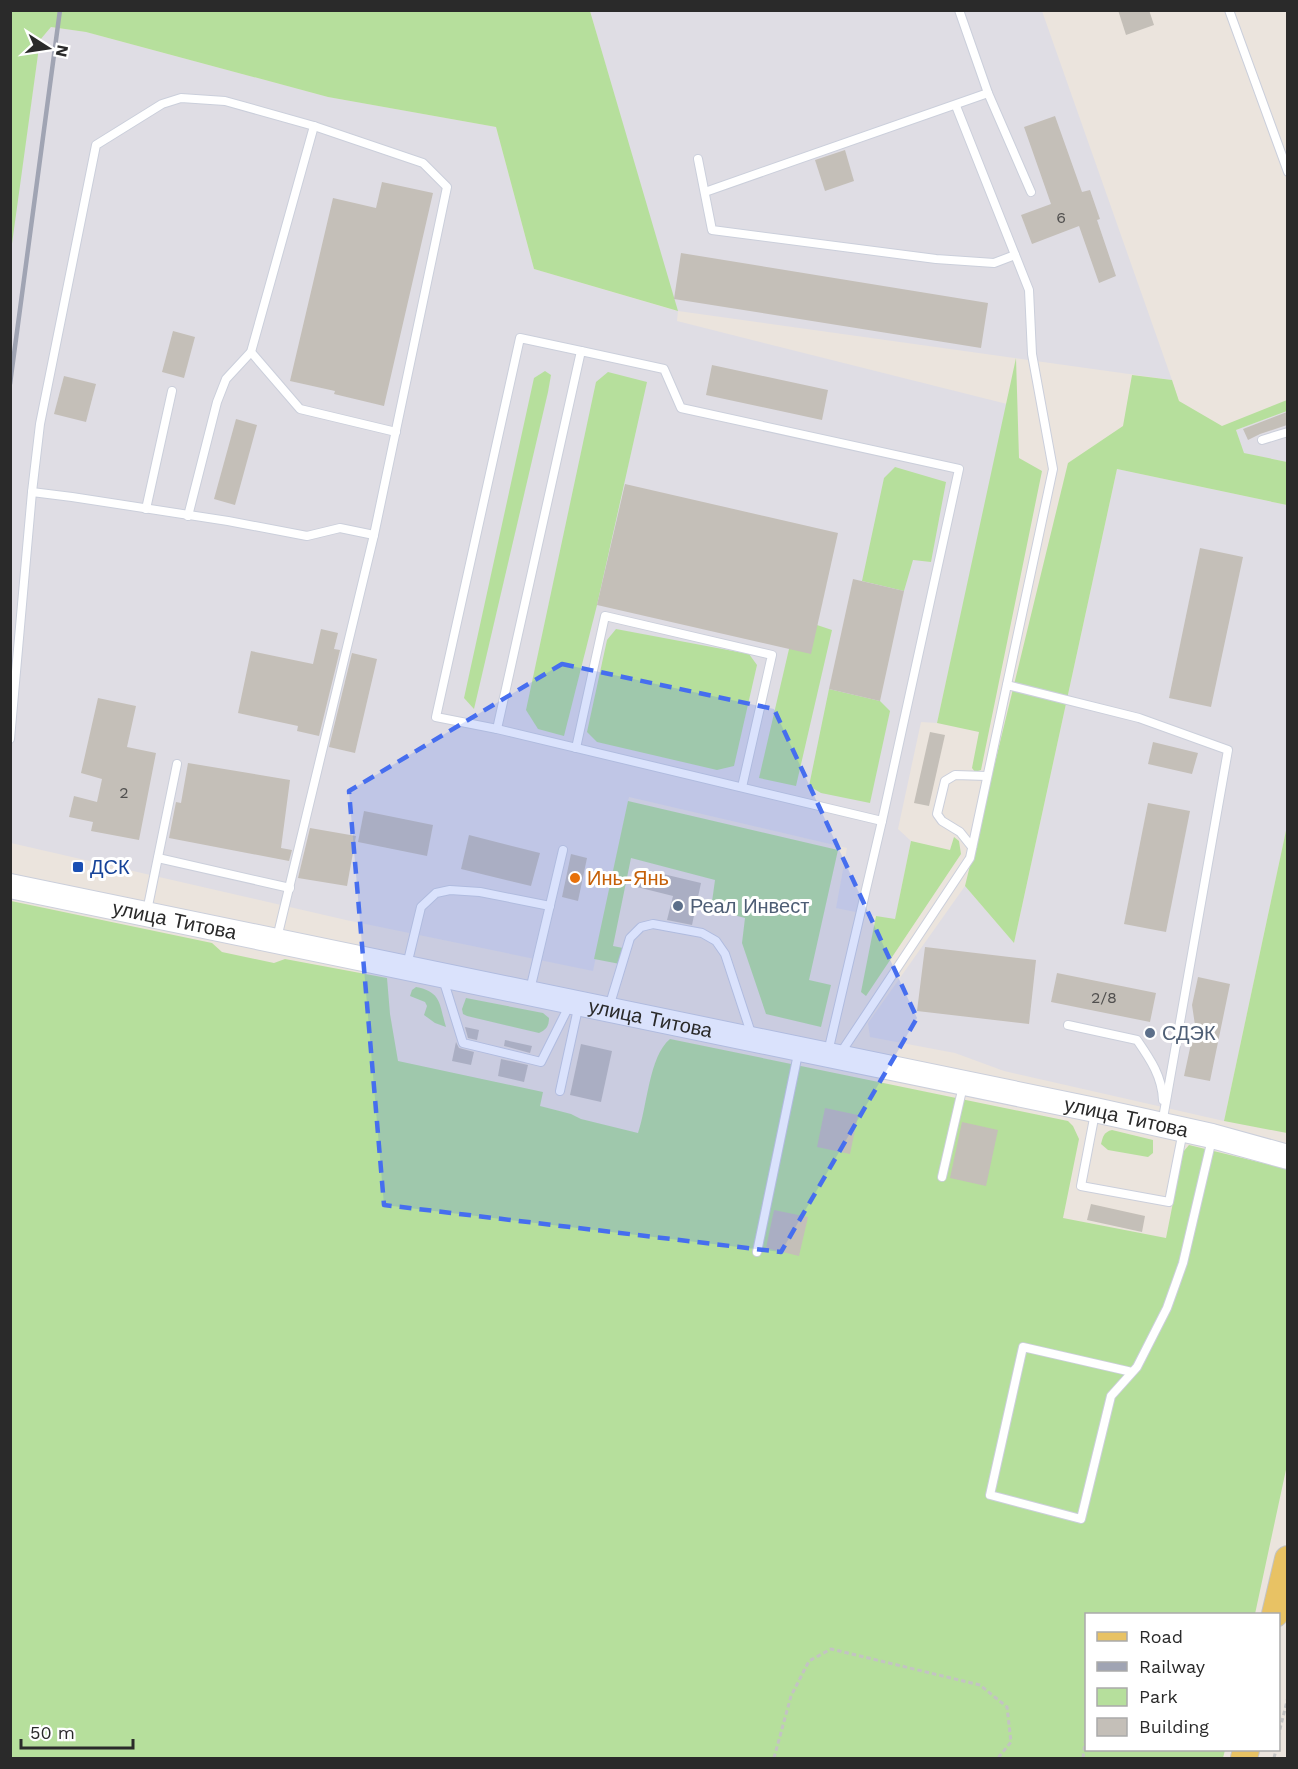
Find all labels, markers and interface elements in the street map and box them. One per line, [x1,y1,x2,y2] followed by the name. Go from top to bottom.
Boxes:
[18,18,78,78] north arrow
[52,43,73,59] text: N
[1056,208,1066,227] house number: 6
[119,783,129,802] house number: 2
[90,855,130,879] place label: ДСК
[71,860,85,874] marker: ДСК
[587,866,669,890] place label: Инь-Янь
[568,871,582,885] marker: Инь-Янь
[690,894,809,918] place label: Реал Инвест
[110,895,239,945] street label: улица Титова
[671,899,685,913] marker: Реал Инвест
[1091,988,1117,1007] house number: 2/8
[586,994,715,1043] street label: улица Титова
[1162,1021,1216,1045] place label: СДЭК
[1143,1026,1157,1040] marker: СДЭК
[1062,1092,1191,1143] street label: улица Титова
[1085,1613,1280,1751] legend
[1139,1626,1183,1647] text: Road
[1139,1656,1206,1677] text: Railway
[1139,1686,1178,1707] text: Park
[21,1712,134,1750] scale bar
[1139,1716,1209,1737] text: Building
[30,1722,75,1743] text: 50 m

